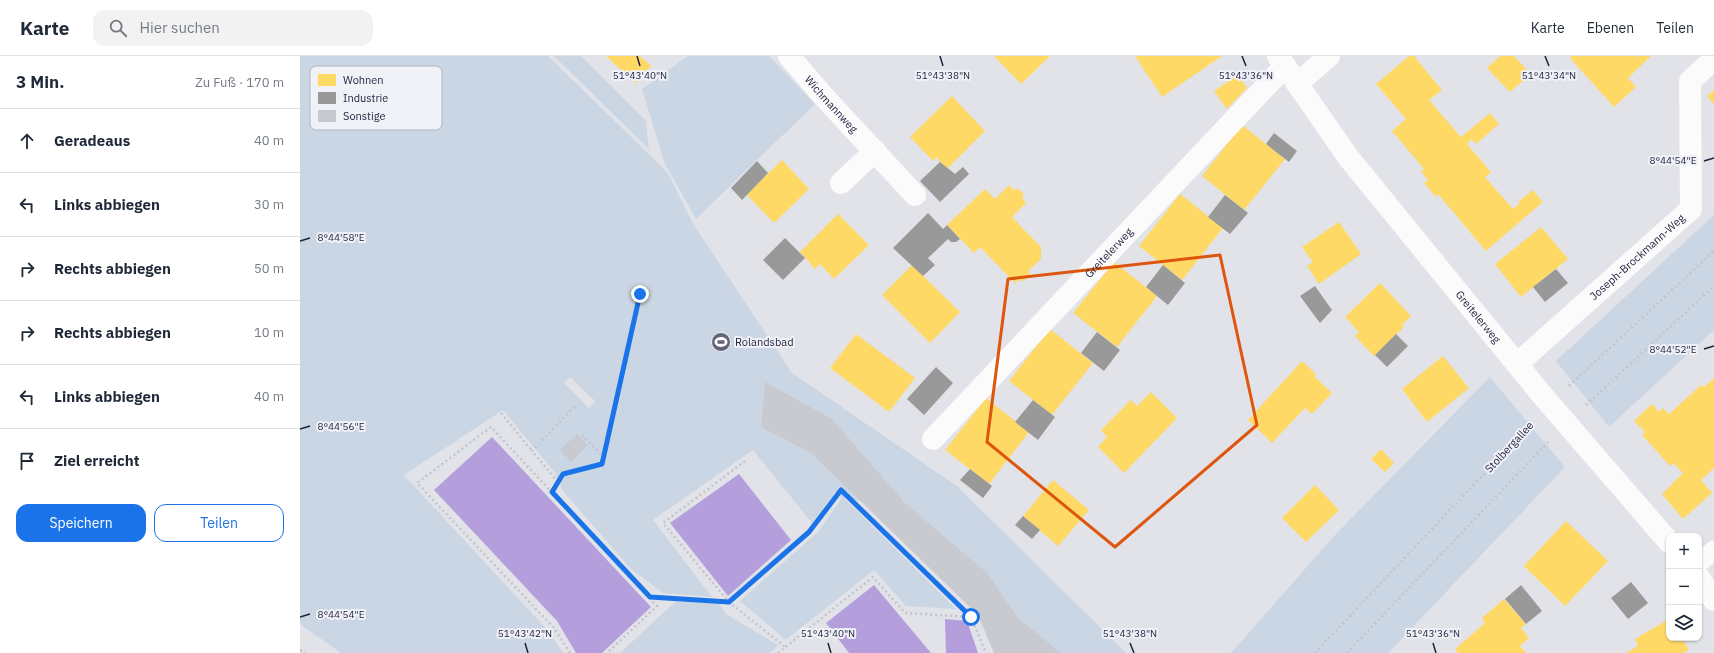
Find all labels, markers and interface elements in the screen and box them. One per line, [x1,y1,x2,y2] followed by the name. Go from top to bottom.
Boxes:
[93,10,373,46] search box
[20,16,69,40] text: Karte
[107,17,129,39] icon: search
[139,18,220,37] text: Hier suchen
[1531,19,1565,37] text: Karte
[1587,19,1634,37] text: Ebenen
[1656,19,1694,37] text: Teilen
[310,66,442,130] legend
[613,69,667,82] text: 51°43'40"N
[916,69,970,82] text: 51°43'38"N
[1219,69,1273,82] text: 51°43'36"N
[1522,69,1576,82] text: 51°43'34"N
[16,71,64,93] text: 3 Min.
[802,72,861,136] street label: Wichmannweg
[343,73,384,87] text: Wohnen
[195,74,284,91] text: Zu Fuß · 170 m
[343,91,388,105] text: Industrie
[343,109,385,123] text: Sonstige
[16,130,38,152] icon: ahead
[54,131,130,150] text: Geradeaus
[254,132,284,149] text: 40 m
[1649,154,1697,167] text: 8°44'54"E
[16,194,38,216] icon: left
[54,195,160,214] text: Links abbiegen
[254,196,284,213] text: 30 m
[1587,211,1688,303] street label: Joseph-Brockmann-Weg
[1082,225,1136,281] street label: Greitelerweg
[317,231,365,244] text: 8°44'58"E
[16,258,38,280] icon: right
[54,259,171,278] text: Rechts abbiegen
[254,260,284,277] text: 50 m
[631,285,649,303] route end
[1453,288,1504,346] street label: Greitelerweg
[16,322,38,344] icon: right
[54,323,171,342] text: Rechts abbiegen
[254,324,284,341] text: 10 m
[710,331,732,353] sports icon: Rolandsbad
[735,335,794,349] place label: Rolandsbad
[1649,343,1697,356] text: 8°44'52"E
[16,386,38,408] icon: left
[54,387,160,406] text: Links abbiegen
[254,388,284,405] text: 40 m
[1482,418,1536,476] street label: Stolbergallee
[317,420,365,433] text: 8°44'56"E
[16,450,38,472] icon: arrive
[54,451,140,470] text: Ziel erreicht
[16,504,146,542] button: Speichern
[154,504,284,542] button: Teilen
[1666,533,1702,641] map controls
[1666,533,1702,569] button: +
[1666,569,1702,605] button: −
[1666,605,1702,641] button: layers
[317,608,365,621] text: 8°44'54"E
[962,608,980,626] route start
[498,627,552,640] text: 51°43'42"N
[801,627,855,640] text: 51°43'40"N
[1103,627,1157,640] text: 51°43'38"N
[1406,627,1460,640] text: 51°43'36"N

